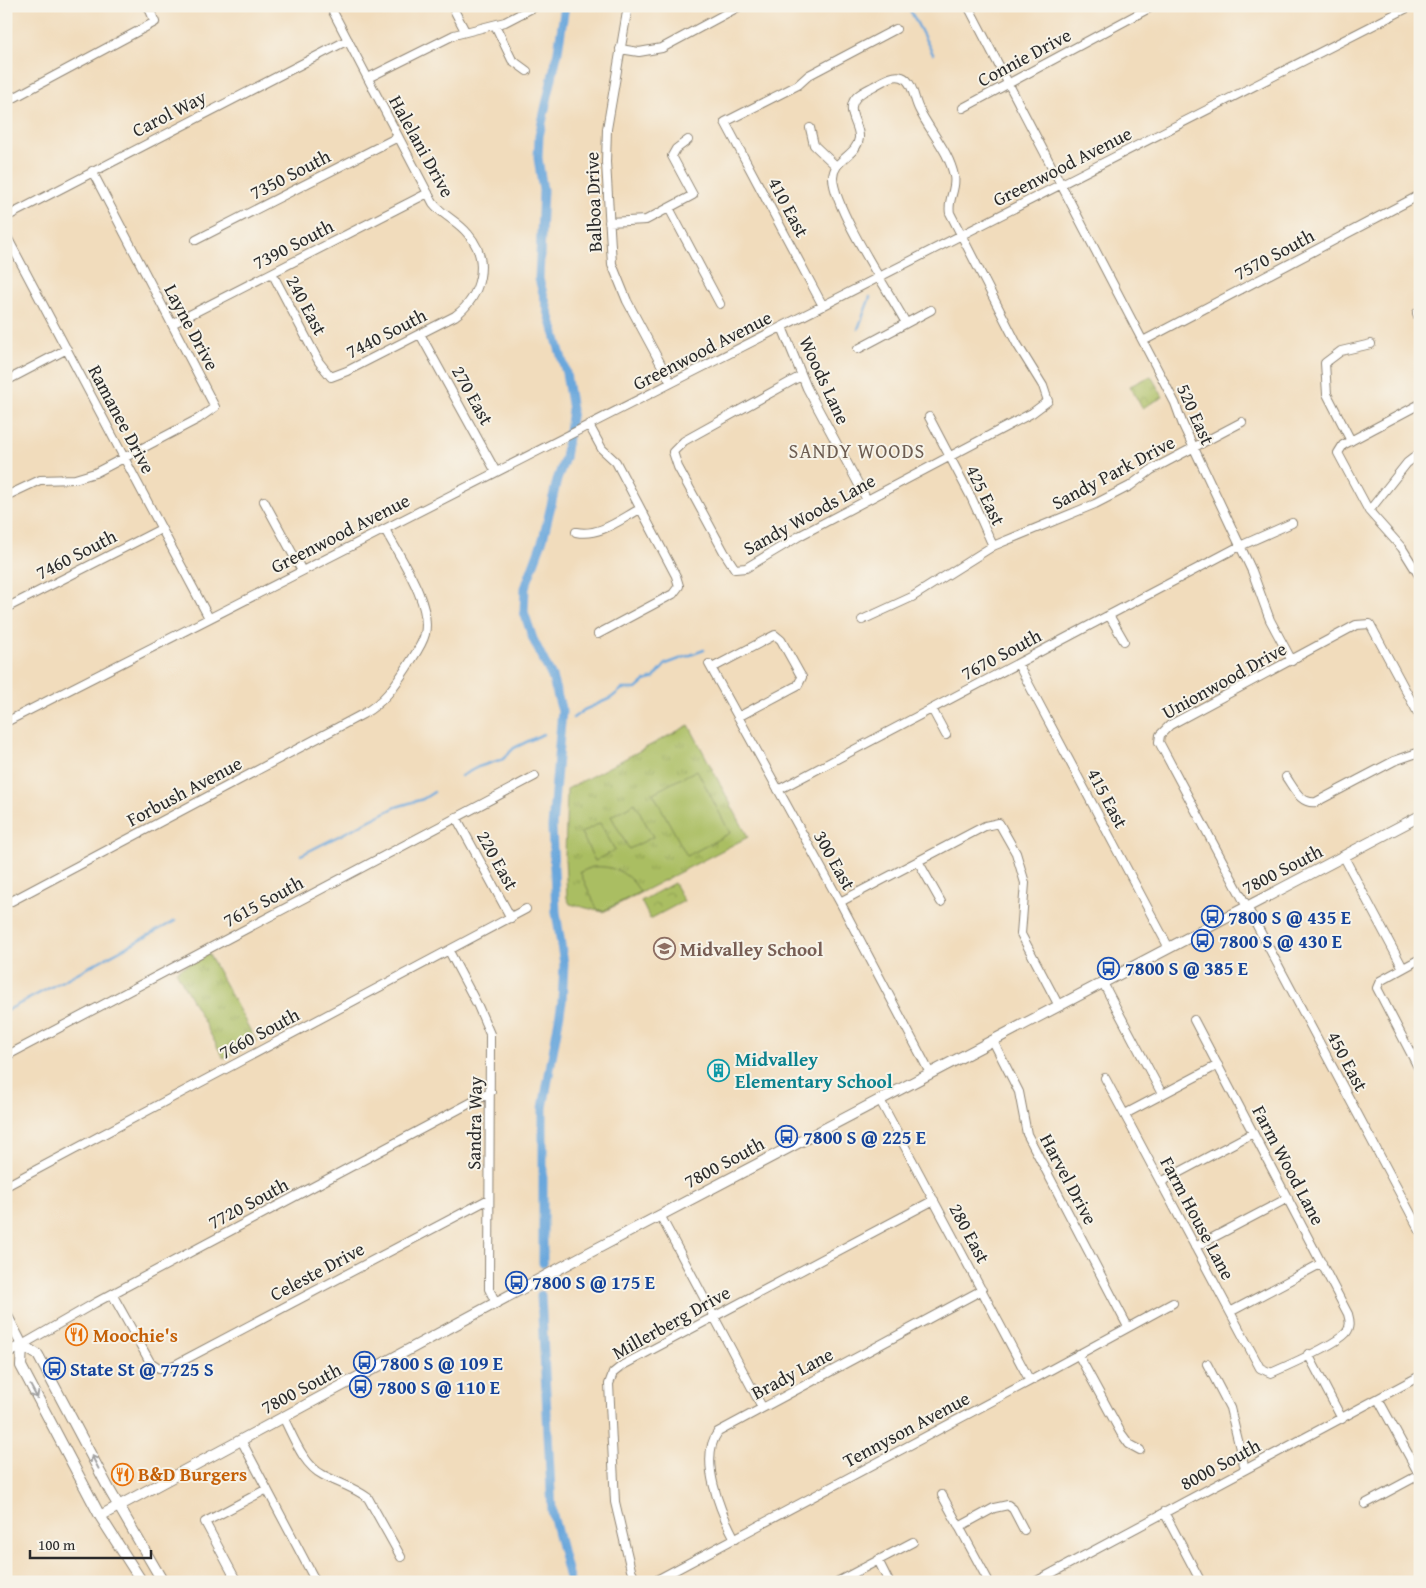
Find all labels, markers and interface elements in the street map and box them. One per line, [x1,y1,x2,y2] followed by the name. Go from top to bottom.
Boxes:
[972,21,1076,93] street label: Connie Drive
[127,82,211,144] street label: Carol Way
[382,90,462,202] street label: Halelani Drive
[988,119,1136,213] street label: Greenwood Avenue
[245,142,336,206] street label: 7350 South
[577,151,609,253] street label: Balboa Drive
[762,172,817,242] street label: 410 East
[248,212,339,276] street label: 7390 South
[1229,221,1319,287] street label: 7570 South
[280,270,335,340] street label: 240 East
[158,279,226,375] street label: Layne Drive
[341,301,432,365] street label: 7440 South
[628,303,776,397] street label: Greenwood Avenue
[792,331,858,429] street label: Woods Lane
[82,360,163,479] street label: Ramanee Drive
[445,360,501,430] street label: 270 East
[1170,379,1222,449] street label: 520 East
[1046,428,1180,516] street label: Sandy Park Drive
[789,436,925,465] district label: SANDY WOODS
[959,460,1013,530] street label: 425 East
[738,466,880,562] street label: Sandy Woods Lane
[266,486,414,580] street label: Greenwood Avenue
[31,522,122,586] street label: 7460 South
[956,621,1046,687] street label: 7670 South
[1157,634,1291,726] street label: Unionwood Drive
[121,749,247,833] street label: Forbush Avenue
[1081,763,1136,833] street label: 415 East
[470,825,526,895] street label: 220 East
[807,825,863,895] street label: 300 East
[1237,837,1328,901] street label: 7800 South
[218,868,308,934] street label: 7615 South
[1228,903,1351,931] place label: 7800 S @ 435 E
[1200,905,1224,929] bus stop icon: 7800 S @ 435 E
[1219,927,1342,955] place label: 7800 S @ 430 E
[1191,929,1215,953] bus stop icon: 7800 S @ 430 E
[680,935,823,963] place label: Midvalley School
[652,937,676,961] school or university icon: Midvalley School
[1125,954,1248,982] place label: 7800 S @ 385 E
[1097,956,1121,980] bus stop icon: 7800 S @ 385 E
[214,1000,304,1066] street label: 7660 South
[1321,1026,1376,1096] street label: 450 East
[735,1045,893,1095] place label: Midvalley Elementary School
[707,1058,731,1082] building icon: Midvalley Elementary School
[459,1075,489,1170] street label: Sandra Way
[1246,1100,1332,1230] street label: Farm Wood Lane
[803,1123,926,1151] place label: 7800 S @ 225 E
[775,1125,799,1149] bus stop icon: 7800 S @ 225 E
[679,1129,769,1195] street label: 7800 South
[1033,1129,1105,1230] street label: Harvel Drive
[1154,1151,1242,1285] street label: Farm House Lane
[203,1170,293,1236] street label: 7720 South
[943,1198,998,1268] street label: 280 East
[265,1234,369,1308] street label: Celeste Drive
[532,1268,655,1296] place label: 7800 S @ 175 E
[504,1270,528,1294] bus stop icon: 7800 S @ 175 E
[607,1278,735,1366] street label: Millerberg Drive
[93,1321,178,1349] place label: Moochie's
[65,1323,89,1347] restaurant icon: Moochie's
[746,1340,838,1406] street label: Brady Lane
[380,1349,503,1377] place label: 7800 S @ 109 E
[352,1351,376,1375] bus stop icon: 7800 S @ 109 E
[70,1355,214,1383] place label: State St @ 7725 S
[256,1355,346,1421] street label: 7800 South
[42,1357,66,1381] bus stop icon: State St @ 7725 S
[377,1373,500,1401] place label: 7800 S @ 110 E
[349,1375,373,1399] bus stop icon: 7800 S @ 110 E
[30,1384,39,1399] one-way arrow
[838,1384,974,1474] street label: Tennyson Avenue
[1175,1431,1265,1497] street label: 8000 South
[90,1455,100,1470] one-way arrow
[138,1460,247,1488] place label: B&D Burgers
[110,1462,134,1486] restaurant icon: B&D Burgers
[30,1528,151,1560] scale bar
[38,1534,76,1555] text: 100 m

